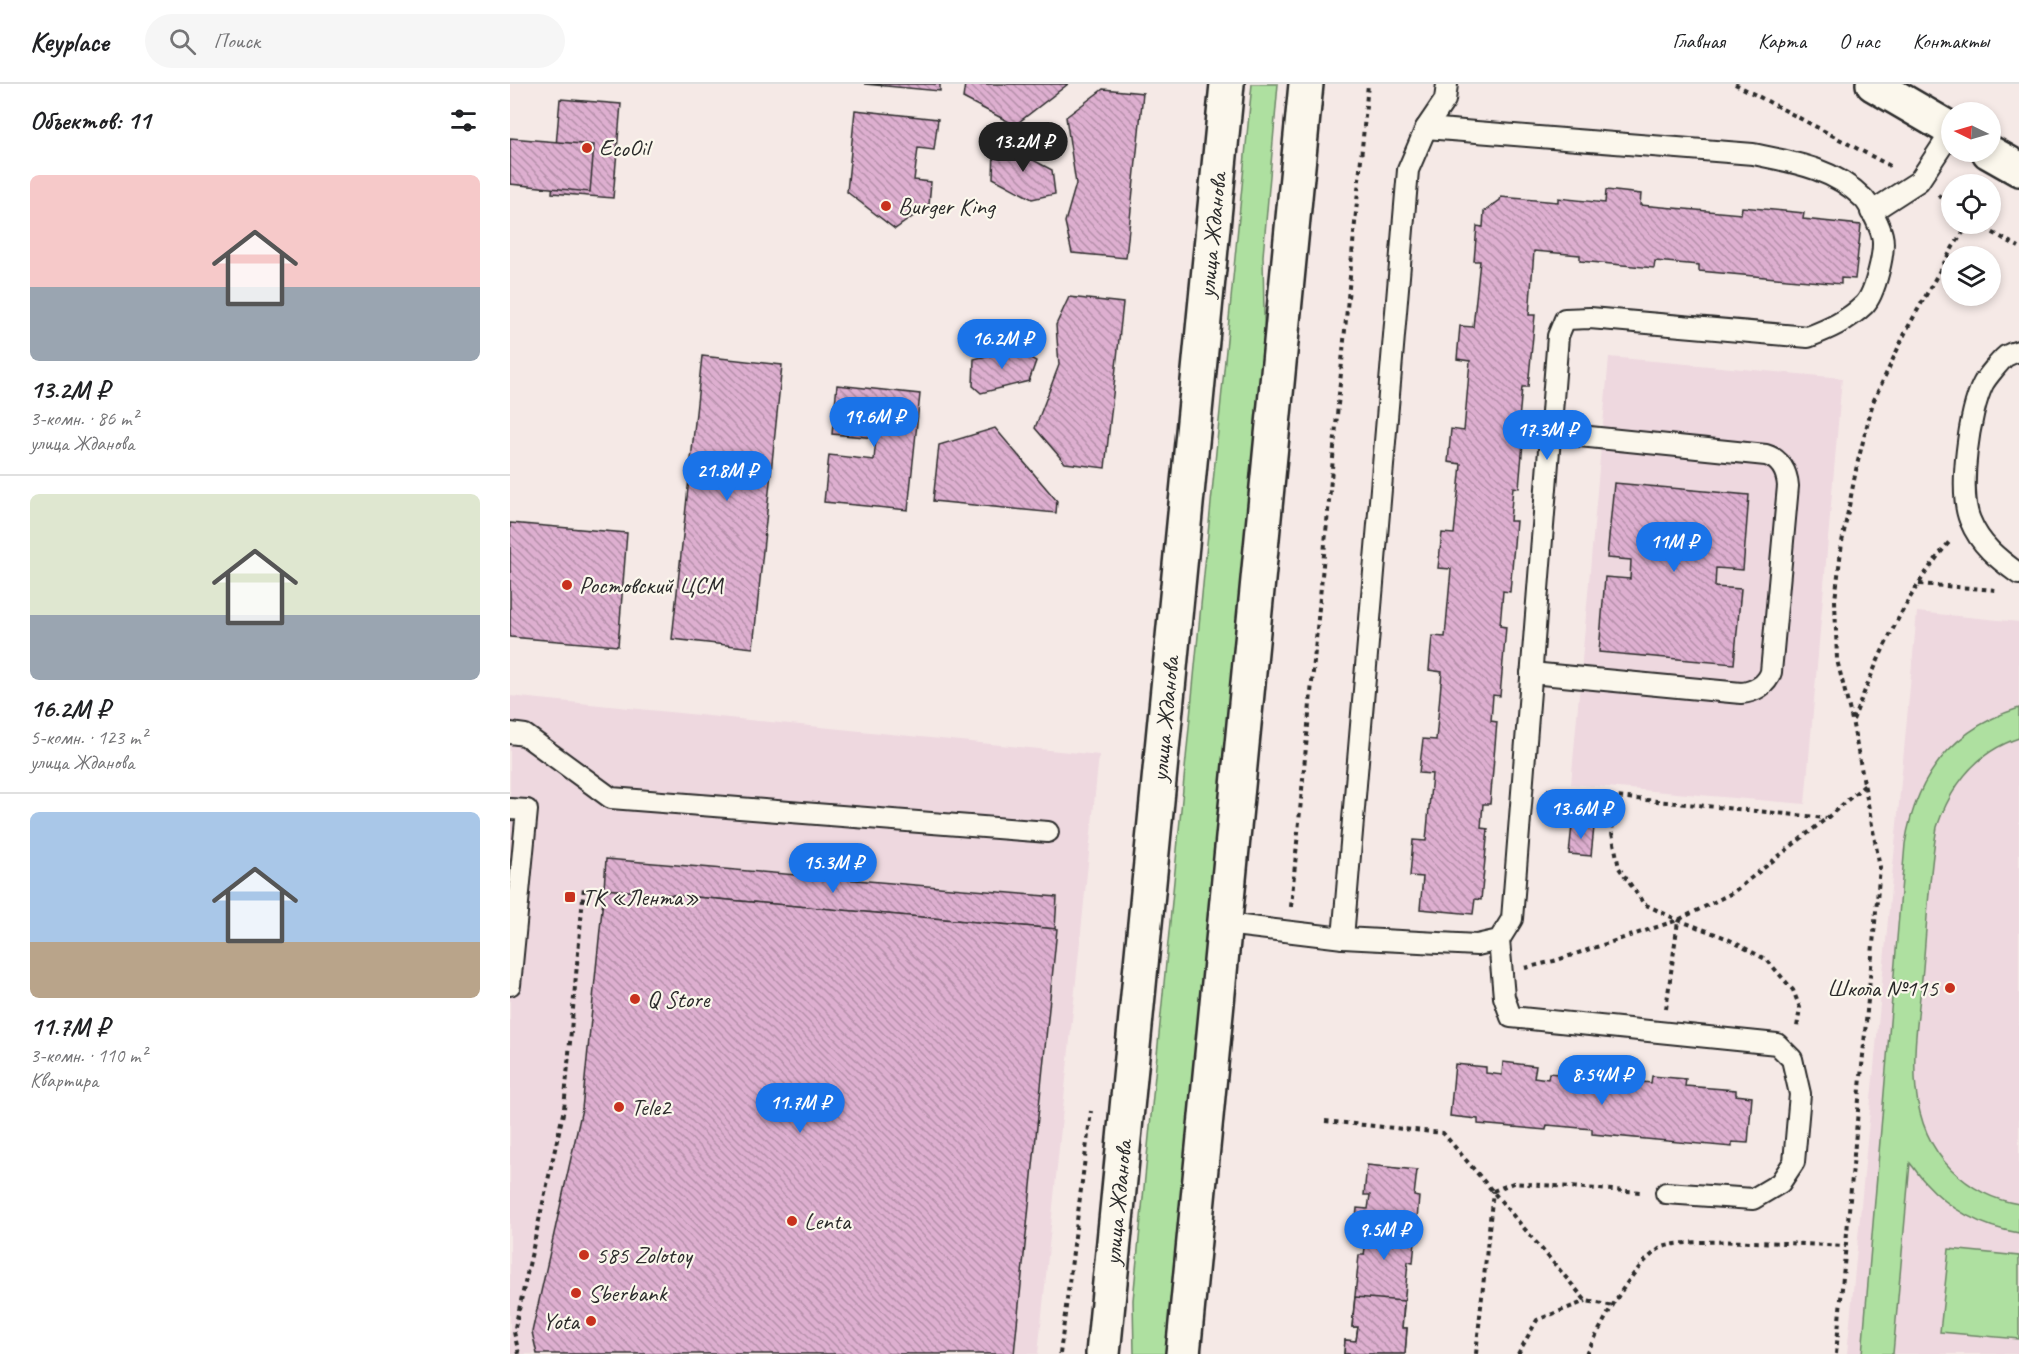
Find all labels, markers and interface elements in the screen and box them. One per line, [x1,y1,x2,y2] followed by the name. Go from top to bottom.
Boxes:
[145,14,565,68] search box
[30,24,109,59] text: Keyplace
[166,25,199,58] icon: search
[214,27,260,55] text: Поиск
[1672,28,1725,54] text: Главная
[1758,28,1806,54] text: Карта
[1839,28,1880,54] text: О нас
[1913,28,1989,54] text: Контакты
[1941,102,2001,162] north arrow
[1941,102,2001,306] map controls
[30,104,150,137] text: Объектов: 11
[447,104,480,137] icon: filters
[968,122,1078,173] pin: 13.2M ₽
[993,129,1053,154] text: 13.2M ₽
[599,133,653,163] place label: EcoOil
[580,141,594,155] marker: EcoOil
[1191,169,1233,301] street label: улица Жданова
[1941,174,2001,234] button: locate
[898,191,997,221] place label: Burger King
[879,199,893,213] marker: Burger King
[201,214,309,322] icon: home
[1941,246,2001,306] button: layers
[947,319,1057,370] pin: 16.2M ₽
[971,326,1033,351] text: 16.2M ₽
[30,373,109,406] text: 13.2M ₽
[819,397,929,448] pin: 19.6M ₽
[844,404,904,429] text: 19.6M ₽
[30,406,138,431] text: 3-комн. · 86 m²
[1492,410,1602,461] pin: 17.3M ₽
[1517,417,1577,442] text: 17.3M ₽
[30,431,134,456] text: улица Жданова
[672,451,782,502] pin: 21.8M ₽
[697,458,757,483] text: 21.8M ₽
[1632,522,1716,573] pin: 11M ₽
[1650,529,1698,554] text: 11M ₽
[201,533,309,641] icon: home
[579,570,725,600] place label: Ростовский ЦСМ
[560,578,574,592] marker: Ростовский ЦСМ
[1144,653,1186,785] street label: улица Жданова
[30,692,109,725] text: 16.2M ₽
[30,725,147,750] text: 5-комн. · 123 m²
[30,750,134,775] text: улица Жданова
[1526,789,1636,840] pin: 13.6M ₽
[1550,796,1612,821] text: 13.6M ₽
[778,843,888,894] pin: 15.3M ₽
[803,850,863,875] text: 15.3M ₽
[201,851,309,959] icon: home
[582,882,699,912] place label: ТК «Лента»
[563,890,577,904] marker: ТК «Лента»
[1827,973,1939,1003] place label: Школа №115
[1943,981,1957,995] marker: Школа №115
[647,984,712,1014] place label: Q Store
[628,992,642,1006] marker: Q Store
[30,1010,109,1043] text: 11.7M ₽
[30,1043,147,1068] text: 3-комн. · 110 m²
[1547,1055,1657,1106] pin: 8.54M ₽
[1572,1062,1632,1087] text: 8.54M ₽
[30,1068,98,1093] text: Квартира
[745,1083,855,1134] pin: 11.7M ₽
[770,1090,830,1115] text: 11.7M ₽
[631,1092,673,1122] place label: Tele2
[612,1100,626,1114] marker: Tele2
[1097,1137,1139,1269] street label: улица Жданова
[804,1206,852,1236] place label: Lenta
[1335,1210,1433,1261] pin: 9.5M ₽
[785,1214,799,1228] marker: Lenta
[1358,1217,1410,1242] text: 9.5M ₽
[596,1240,693,1270] place label: 585 Zolotoy
[577,1248,591,1262] marker: 585 Zolotoy
[588,1278,669,1308] place label: Sberbank
[569,1286,583,1300] marker: Sberbank
[542,1306,580,1336] place label: Yota
[584,1314,598,1328] marker: Yota

